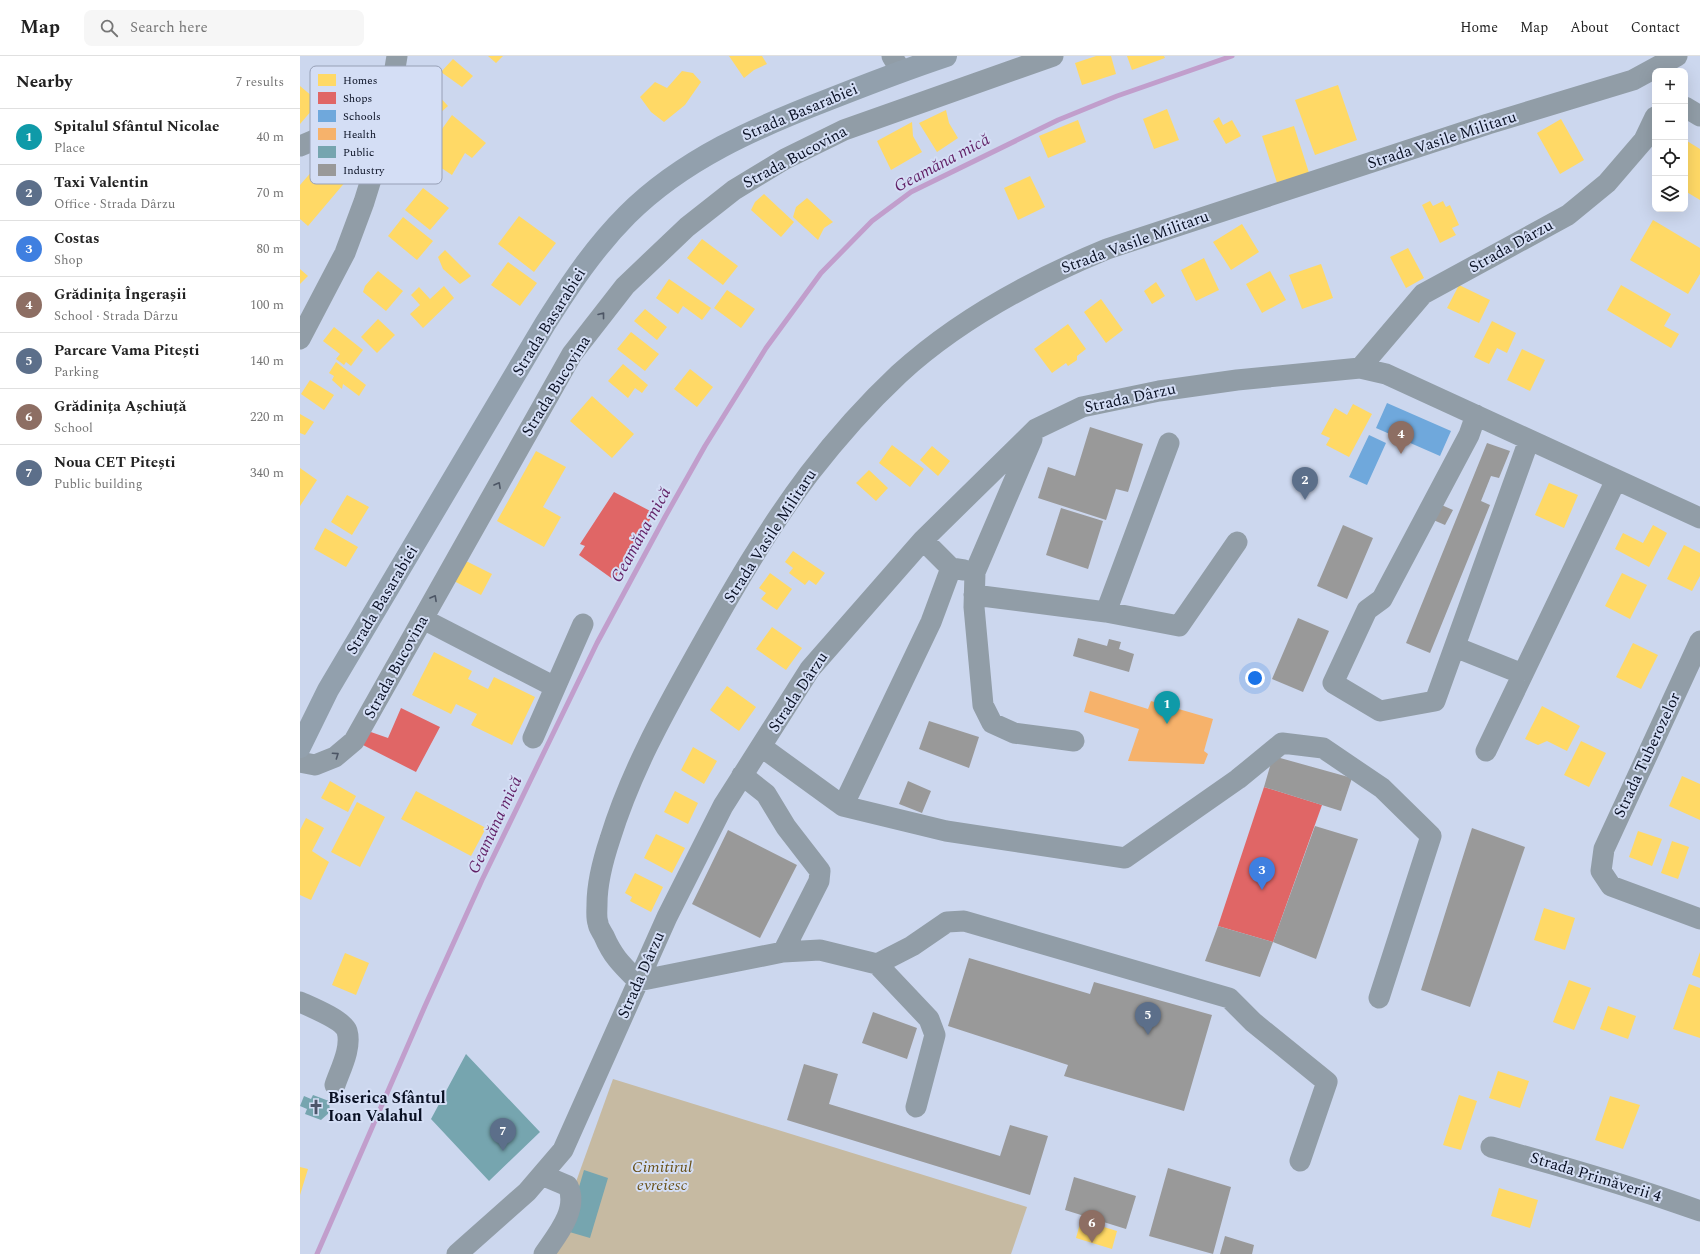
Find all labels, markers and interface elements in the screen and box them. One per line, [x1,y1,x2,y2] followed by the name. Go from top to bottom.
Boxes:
[84,10,364,46] search box
[20,13,60,42] text: Map
[130,16,208,39] text: Search here
[98,17,120,39] icon: search
[1460,17,1498,38] text: Home
[1520,17,1548,38] text: Map
[1570,17,1609,38] text: About
[1631,17,1680,38] text: Contact
[310,66,442,184] legend
[1652,68,1688,212] map controls
[1652,68,1688,104] button: +
[16,69,72,95] text: Nearby
[236,72,284,92] text: 7 results
[343,72,377,89] text: Homes
[738,77,862,147] street label: Strada Basarabiei
[343,90,372,107] text: Shops
[1652,104,1688,140] button: −
[1364,105,1520,175] street label: Strada Vasile Militaru
[343,108,381,125] text: Schools
[54,115,219,138] text: Spitalul Sfântul Nicolae
[739,119,852,195] street label: Strada Bucovina
[343,126,376,143] text: Health
[25,127,33,147] text: 1
[257,127,284,147] text: 40 m
[889,127,995,199] water label: Geamăna mică
[54,138,85,158] text: Place
[1652,140,1688,176] button: locate
[343,144,374,161] text: Public
[343,162,385,179] text: Industry
[54,171,149,194] text: Taxi Valentin
[1652,176,1688,212] button: layers
[25,183,33,203] text: 2
[257,183,284,203] text: 70 m
[54,194,175,214] text: Office · Strada Dârzu
[1058,204,1212,280] street label: Strada Vasile Militaru
[1465,213,1557,279] street label: Strada Dârzu
[54,227,99,250] text: Costas
[25,239,33,259] text: 3
[257,239,284,259] text: 80 m
[54,250,83,270] text: Shop
[506,263,592,381] street label: Strada Basarabiei
[54,283,186,306] text: Grădinița Îngerașii
[25,295,33,315] text: 4
[250,295,284,315] text: 100 m
[54,306,178,326] text: School · Strada Dârzu
[598,313,605,320] one-way arrow
[515,331,597,441] street label: Strada Bucovina
[54,339,200,362] text: Parcare Vama Pitești
[25,351,33,371] text: 5
[250,351,284,371] text: 140 m
[54,362,99,382] text: Parking
[1082,377,1178,419] street label: Strada Dârzu
[54,395,187,418] text: Grădinița Așchiuță
[25,407,33,427] text: 6
[250,407,284,427] text: 220 m
[54,418,93,438] text: School
[1388,421,1414,454] pin: 4
[54,451,176,474] text: Noua CET Pitești
[25,463,33,483] text: 7
[250,463,284,483] text: 340 m
[718,464,822,608] street label: Strada Vasile Militaru
[1292,467,1318,500] pin: 2
[54,474,143,494] text: Public building
[493,482,500,489] one-way arrow
[604,482,678,587] water label: Geamăna mică
[340,541,424,659] street label: Strada Basarabiei
[429,595,437,603] one-way arrow
[358,611,434,723] street label: Strada Bucovina
[762,647,834,737] street label: Strada Dârzu
[1245,668,1265,688] your location
[1607,688,1687,822] street label: Strada Tuberozelor
[1154,691,1180,724] pin: 1
[332,752,339,759] one-way arrow
[461,771,529,878] water label: Geamăna mică
[1249,857,1275,890] pin: 3
[611,928,671,1022] street label: Strada Dârzu
[1135,1002,1161,1035] pin: 5
[328,1086,446,1128] place label: Biserica Sfântul Ioan Valahul
[307,1098,325,1116] church icon: Biserica Sfântul Ioan Valahul
[490,1118,516,1151] pin: 7
[1527,1146,1665,1208] street label: Strada Primăverii 4
[632,1155,692,1197] park label: Cimitirul evreiesc
[1079,1210,1105,1243] pin: 6

